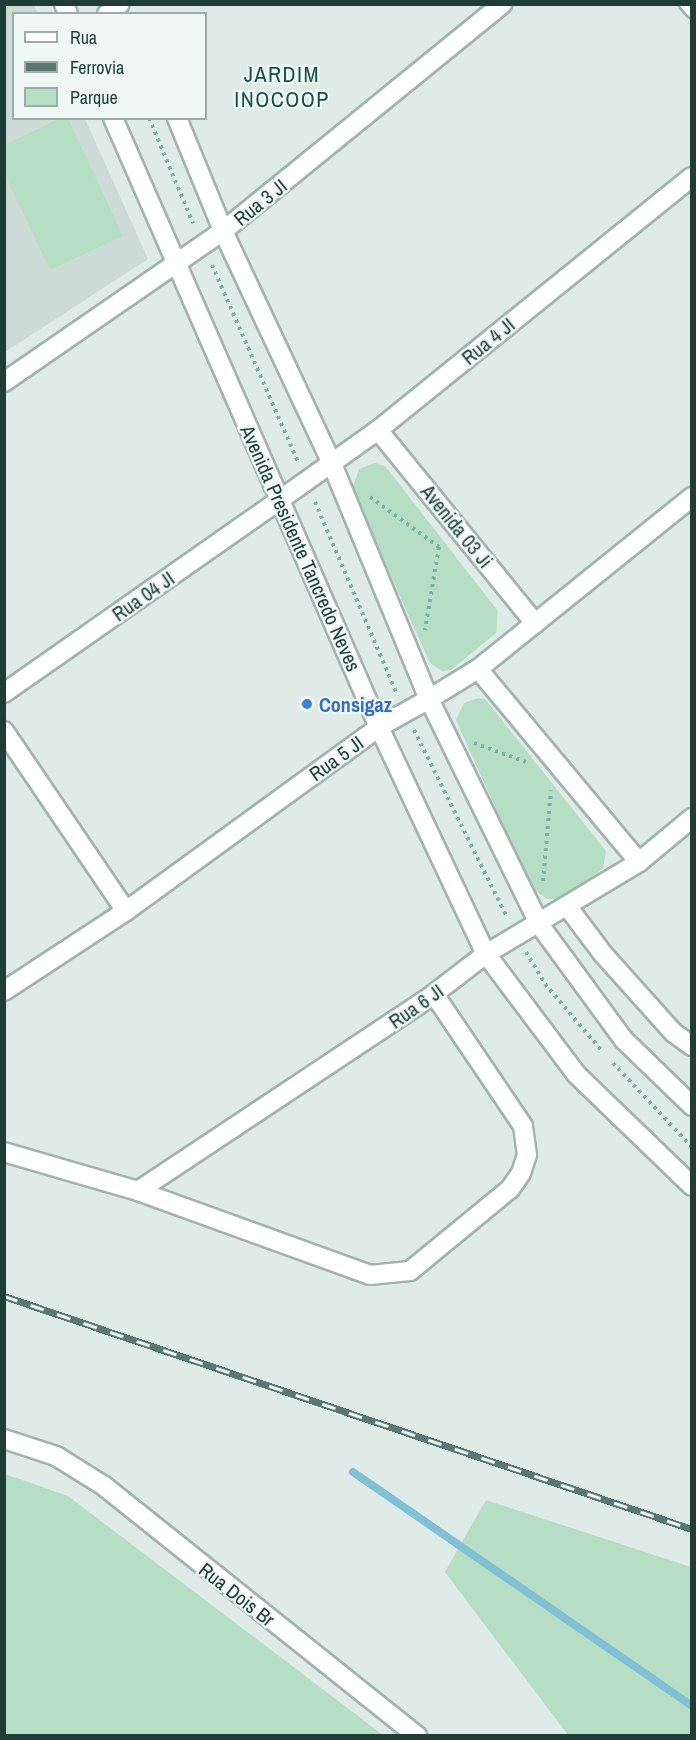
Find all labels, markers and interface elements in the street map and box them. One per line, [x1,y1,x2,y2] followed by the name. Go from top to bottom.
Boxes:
[12,12,207,120] legend
[70,25,97,50] text: Rua
[70,55,124,80] text: Ferrovia
[234,61,330,112] district label: JARDIM INOCOOP
[70,85,118,110] text: Parque
[229,173,291,231] street label: Rua 3 JI
[457,312,519,370] street label: Rua 4 JI
[236,421,366,675] street label: Avenida Presidente Tancredo Neves
[416,480,498,572] street label: Avenida 03 Ji
[107,566,179,626] street label: Rua 04 JI
[319,692,392,716] place label: Consigaz
[300,697,314,711] marker: Consigaz
[304,730,368,786] street label: Rua 5 JI
[384,979,448,1033] street label: Rua 6 JI
[194,1557,280,1631] street label: Rua Dois Br

